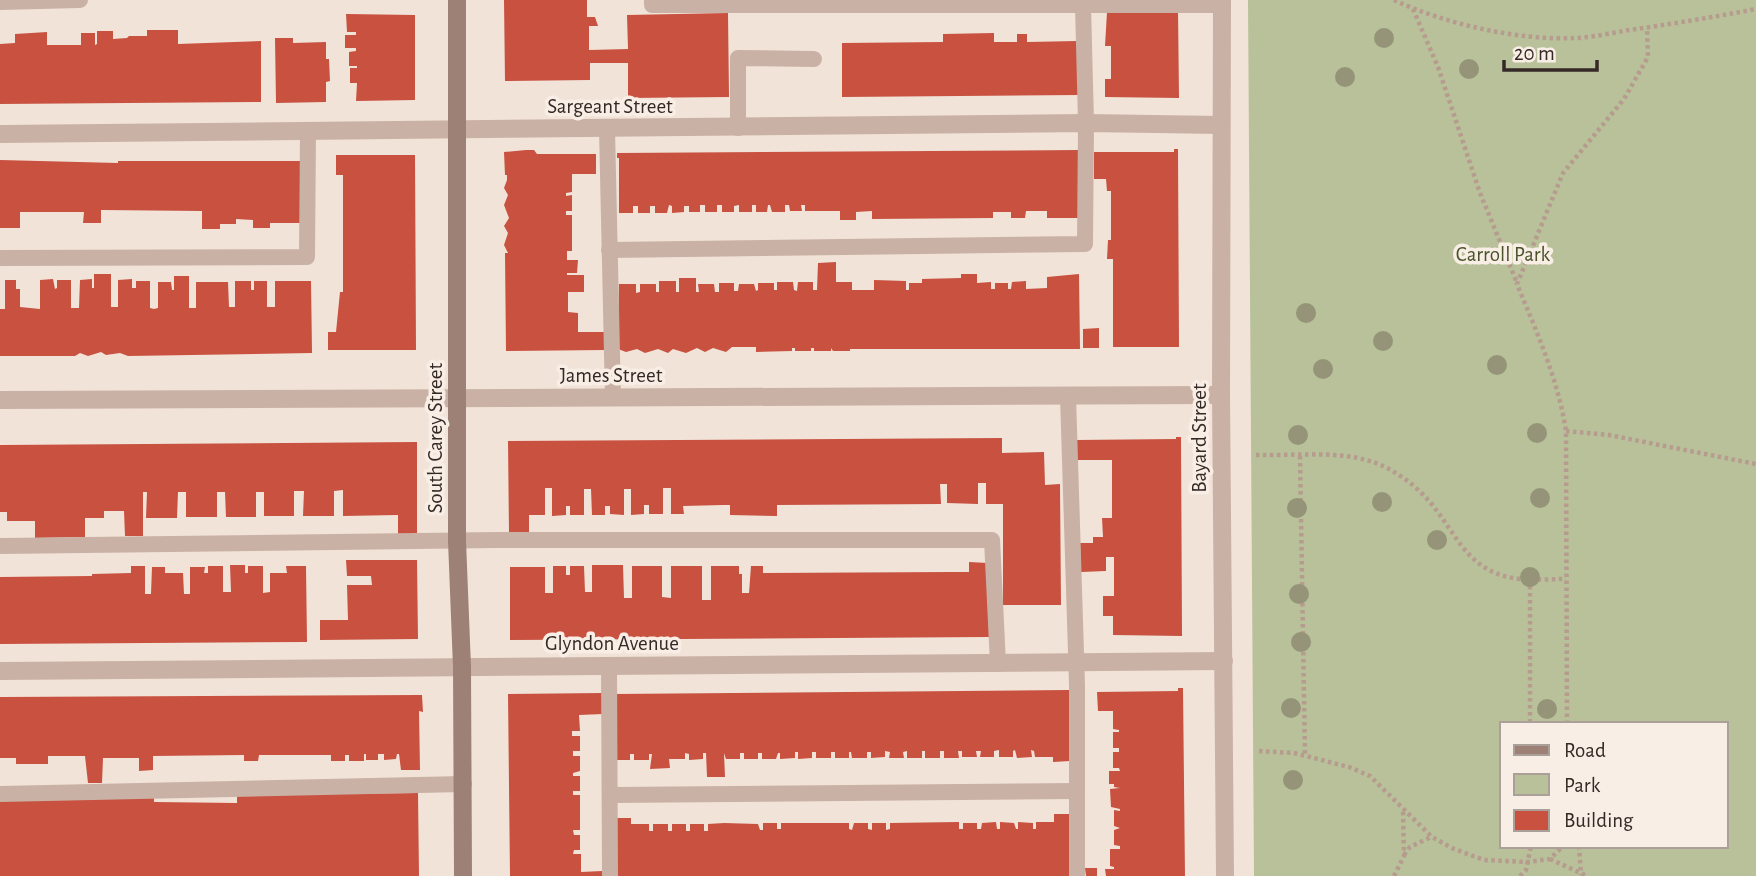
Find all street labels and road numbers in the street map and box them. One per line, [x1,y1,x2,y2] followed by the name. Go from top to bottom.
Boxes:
[547,96,673,117] street label: Sargeant Street
[425,363,446,513] street label: South Carey Street
[560,365,663,386] street label: James Street
[1189,383,1210,493] street label: Bayard Street
[545,633,679,654] street label: Glyndon Avenue

